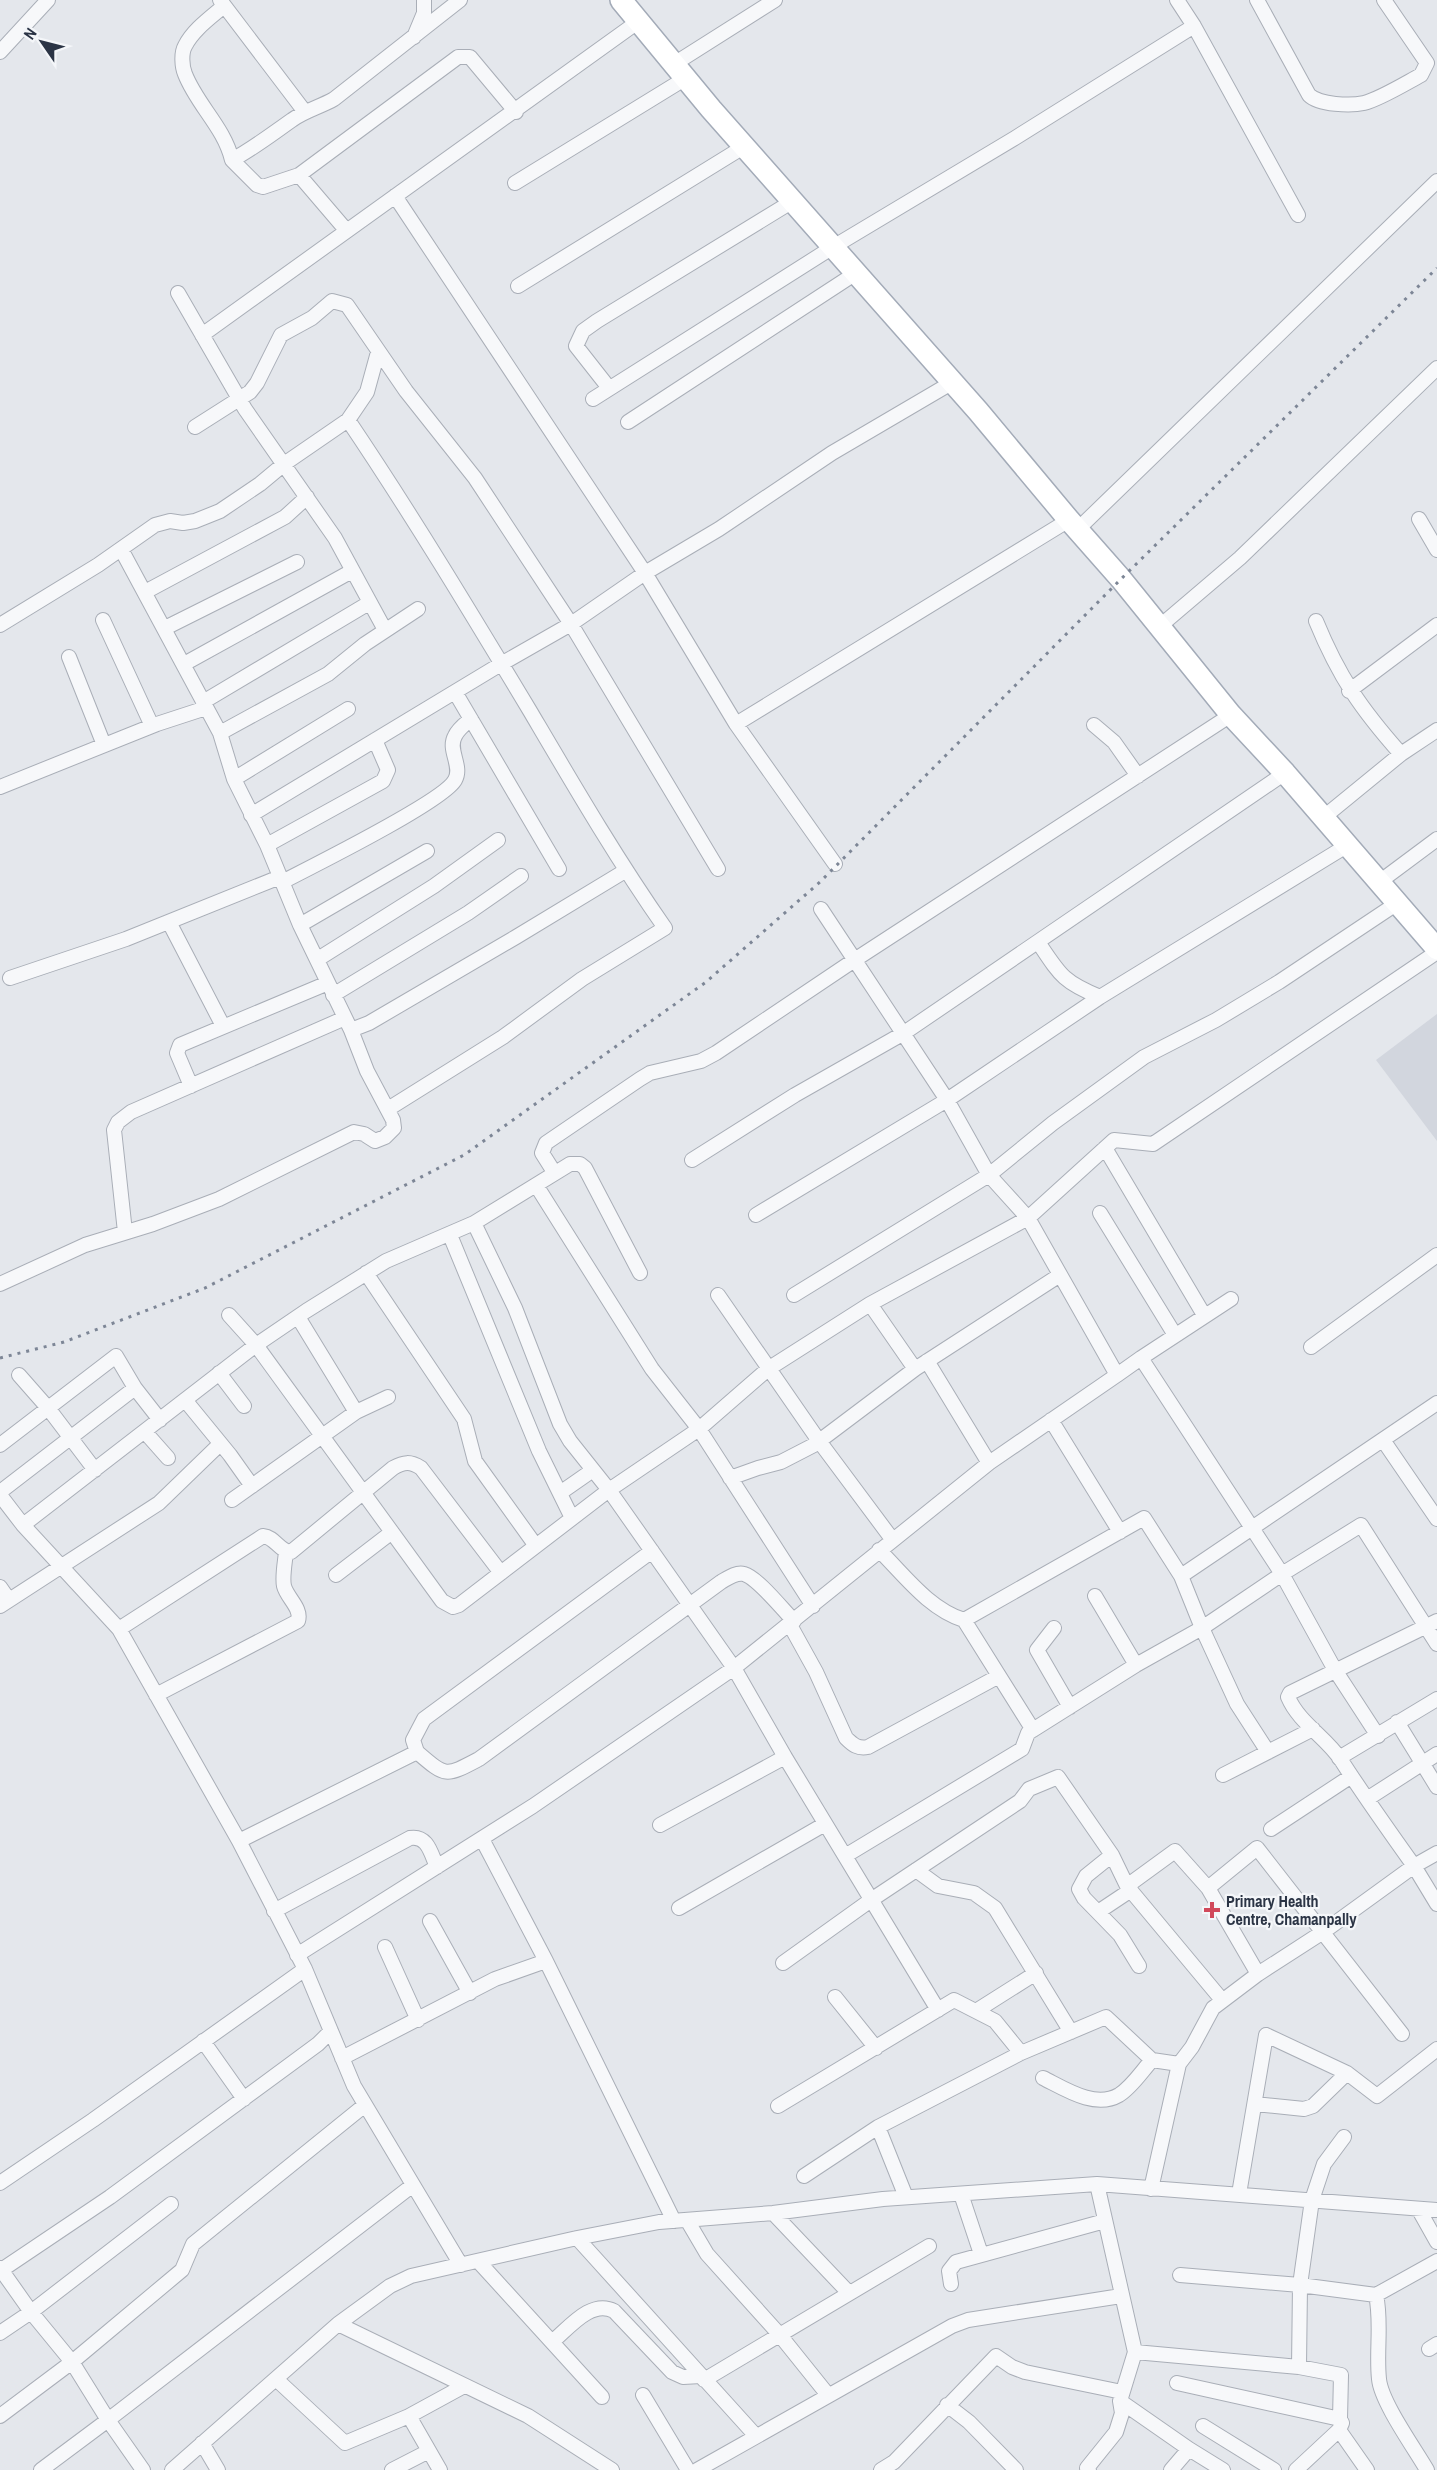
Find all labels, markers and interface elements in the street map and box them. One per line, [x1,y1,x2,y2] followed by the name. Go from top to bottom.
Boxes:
[12,12,72,72] north arrow
[18,23,41,44] text: N
[1226,1890,1357,1930] place label: Primary Health Centre, Chamanpally
[1203,1901,1221,1919] marker: Primary Health Centre, Chamanpally

